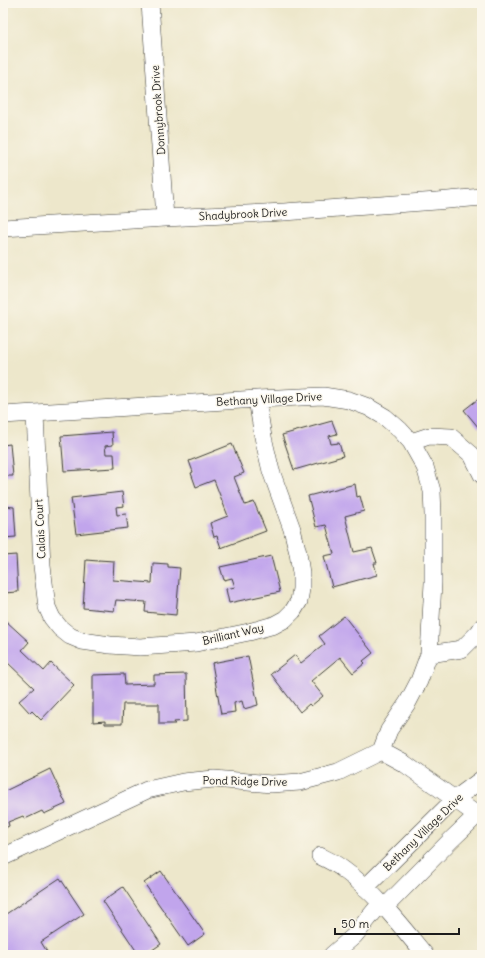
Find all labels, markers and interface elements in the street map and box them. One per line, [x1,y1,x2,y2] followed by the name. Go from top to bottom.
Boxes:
[148,65,168,155] street label: Donnybrook Drive
[198,205,288,223] street label: Shadybrook Drive
[216,389,322,409] street label: Bethany Village Drive
[31,498,49,559] street label: Calais Court
[201,620,265,648] street label: Brilliant Way
[203,773,288,789] street label: Pond Ridge Drive
[380,790,466,874] street label: Bethany Village Drive
[335,910,459,936] scale bar
[341,916,370,931] text: 50 m

